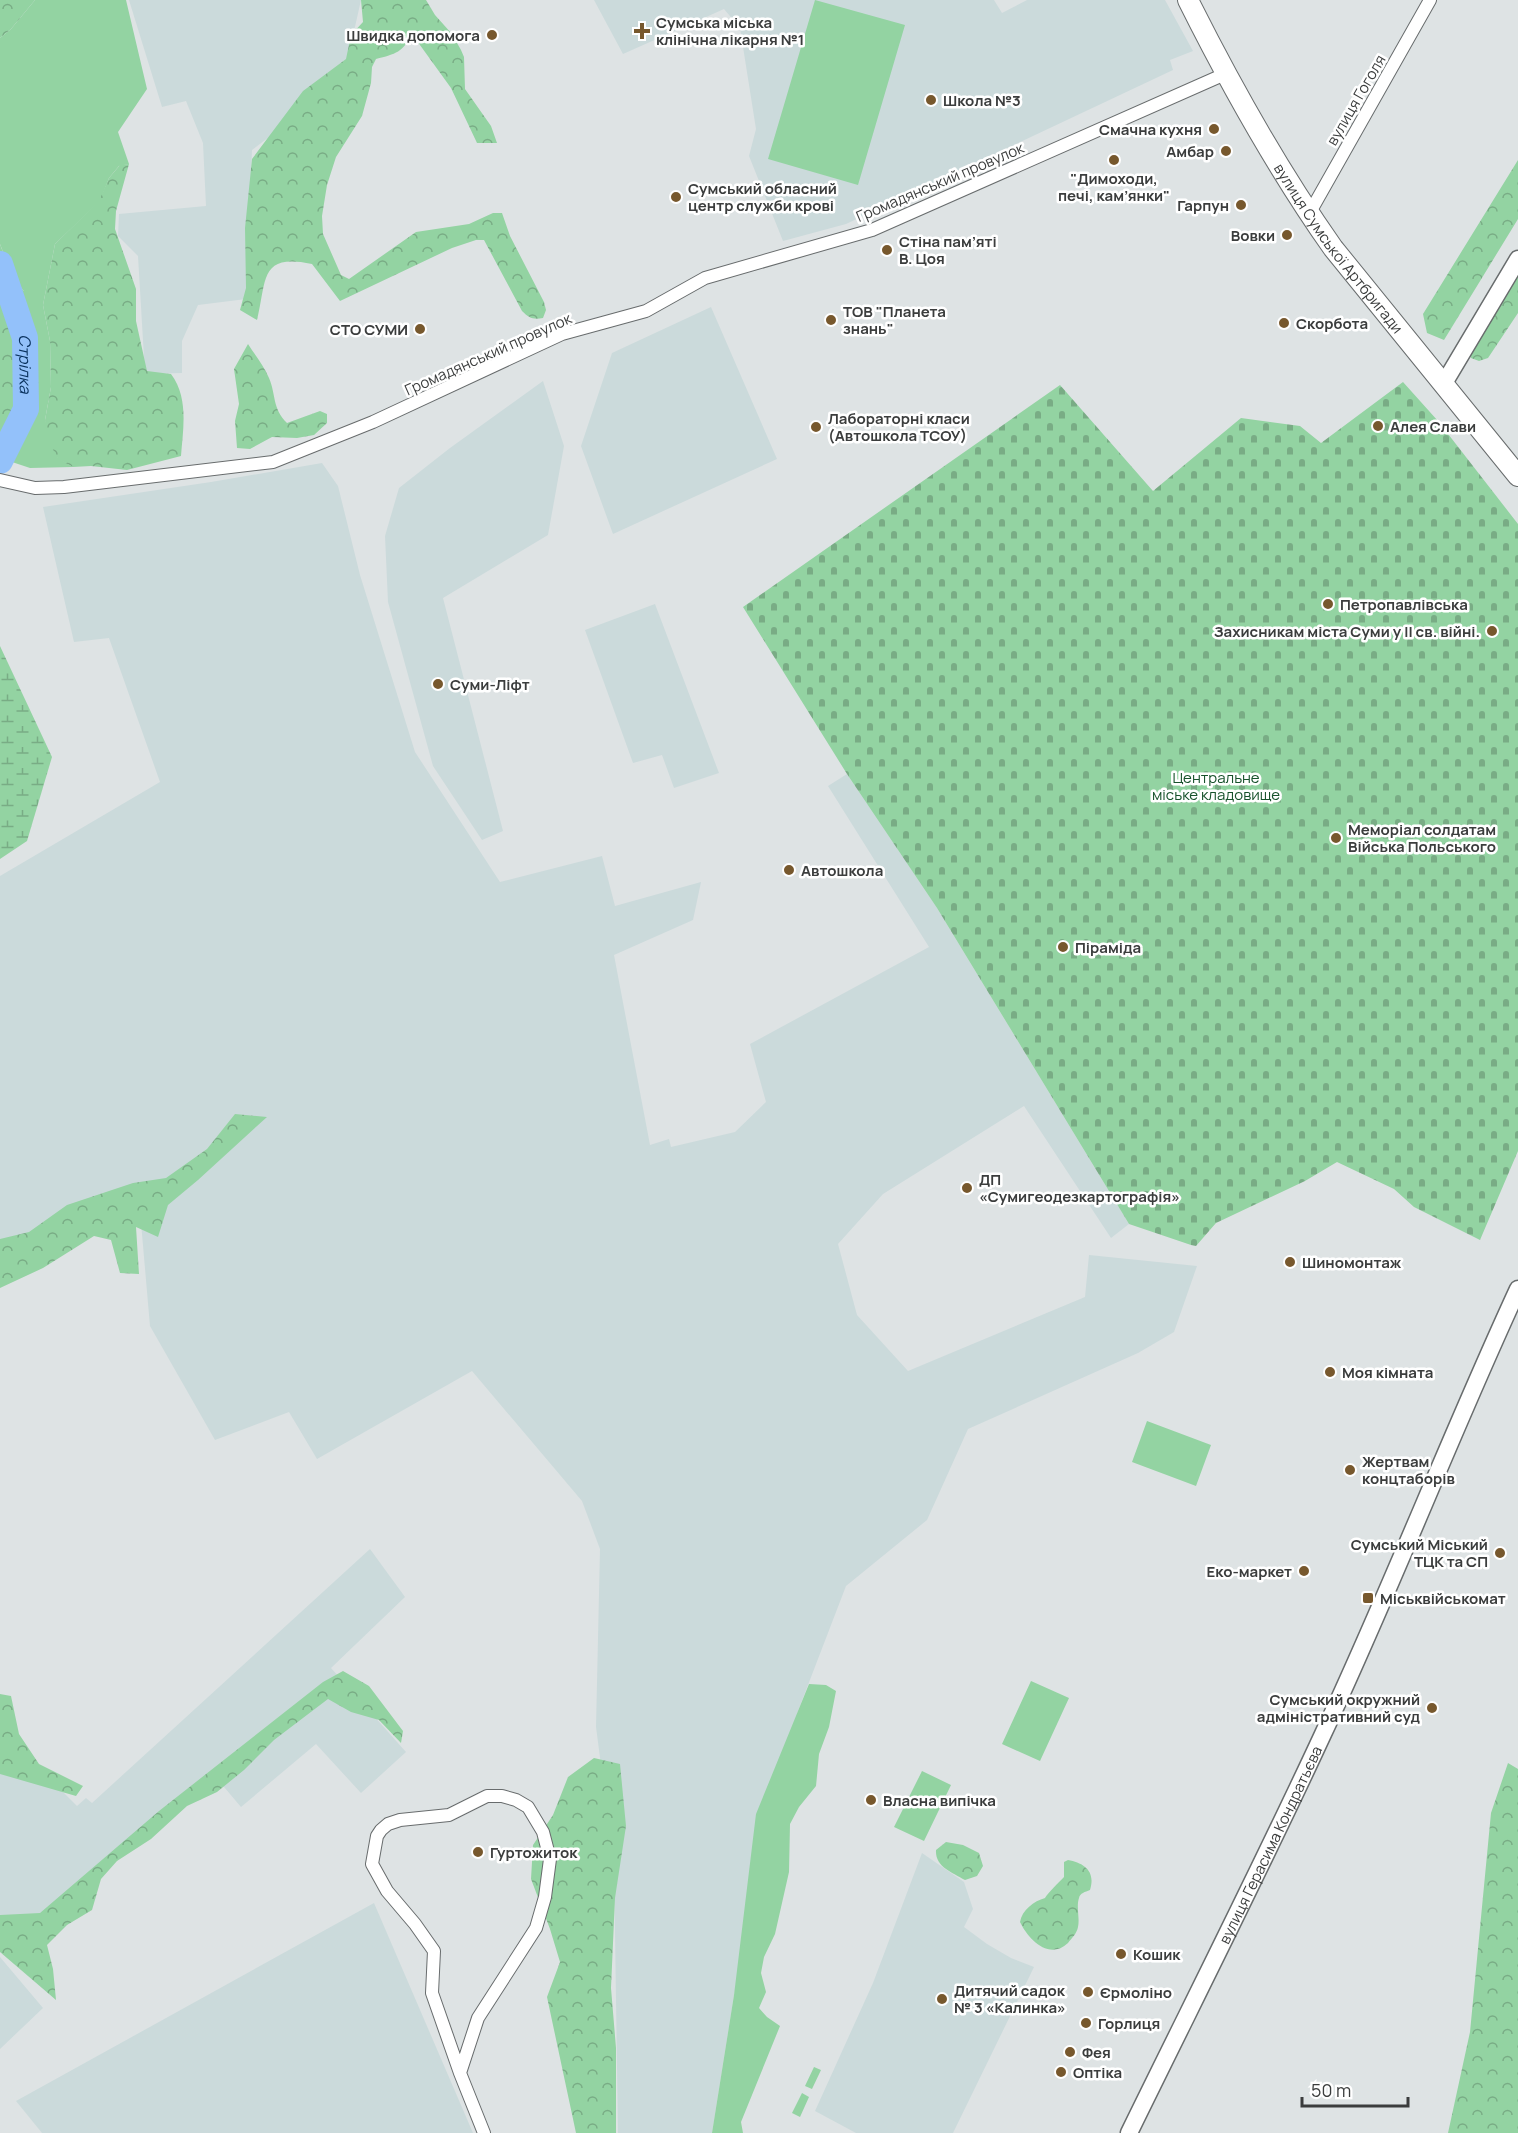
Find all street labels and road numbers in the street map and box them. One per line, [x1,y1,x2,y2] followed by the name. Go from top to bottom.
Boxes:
[1322,51,1390,149] street label: вулиця Гоголя
[853,137,1028,227] street label: Громадянський провулок
[1269,159,1408,337] street label: вулиця Сумської Артбригади
[401,307,575,400] street label: Громадянський провулок
[1213,1742,1327,1947] street label: вулиця Герасима Кондратьєва

